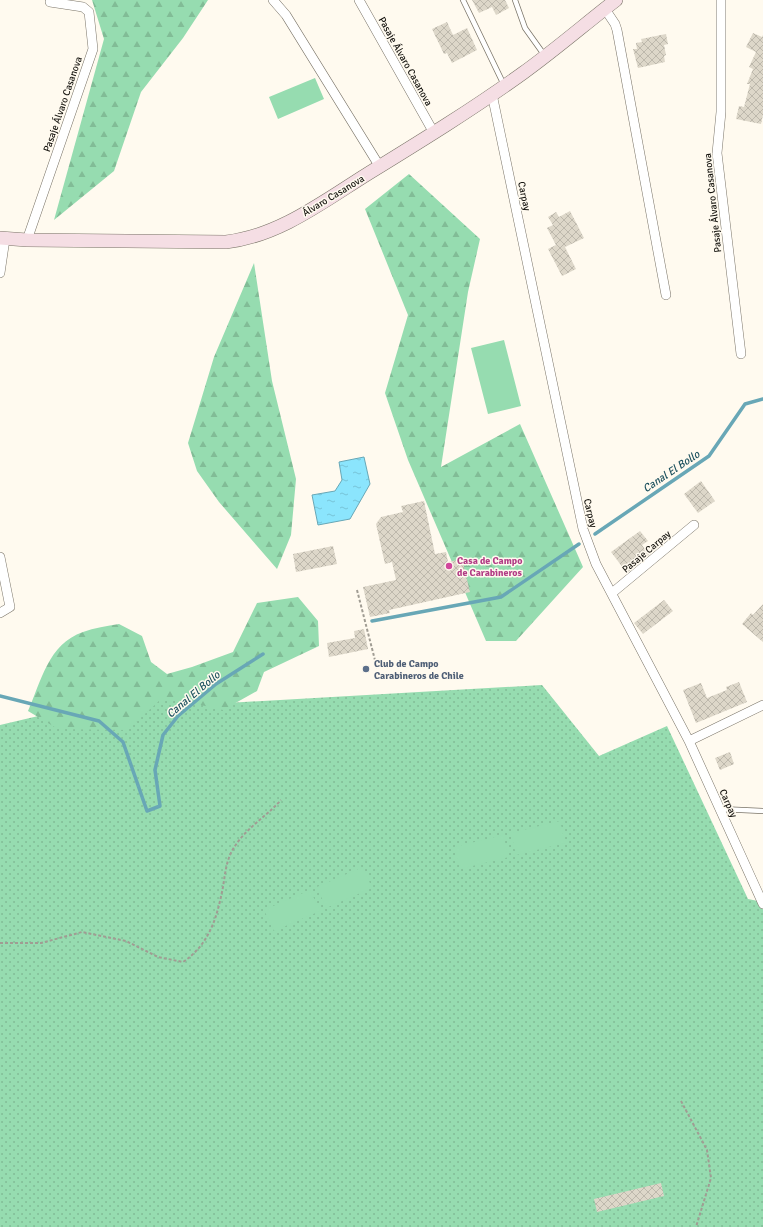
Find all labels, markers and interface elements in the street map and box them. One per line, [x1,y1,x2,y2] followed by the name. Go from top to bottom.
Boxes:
[376,14,435,108] street label: Pasaje Álvaro Casanova
[40,55,85,154] street label: Pasaje Álvaro Casanova
[701,153,724,253] street label: Pasaje Álvaro Casanova
[300,172,367,219] street label: Álvaro Casanova
[515,180,533,212] street label: Carpay
[640,447,703,495] water label: Canal El Bollo
[581,497,599,529] street label: Carpay
[620,528,674,576] street label: Pasaje Carpay
[457,555,523,579] place label: Casa de Campo de Carabineros
[444,561,454,571] marker: Casa de Campo de Carabineros
[374,658,464,682] place label: Club de Campo Carabineros de Chile
[361,664,371,674] marker: Club de Campo Carabineros de Chile
[164,668,224,720] water label: Canal El Bollo
[717,787,740,820] street label: Carpay

